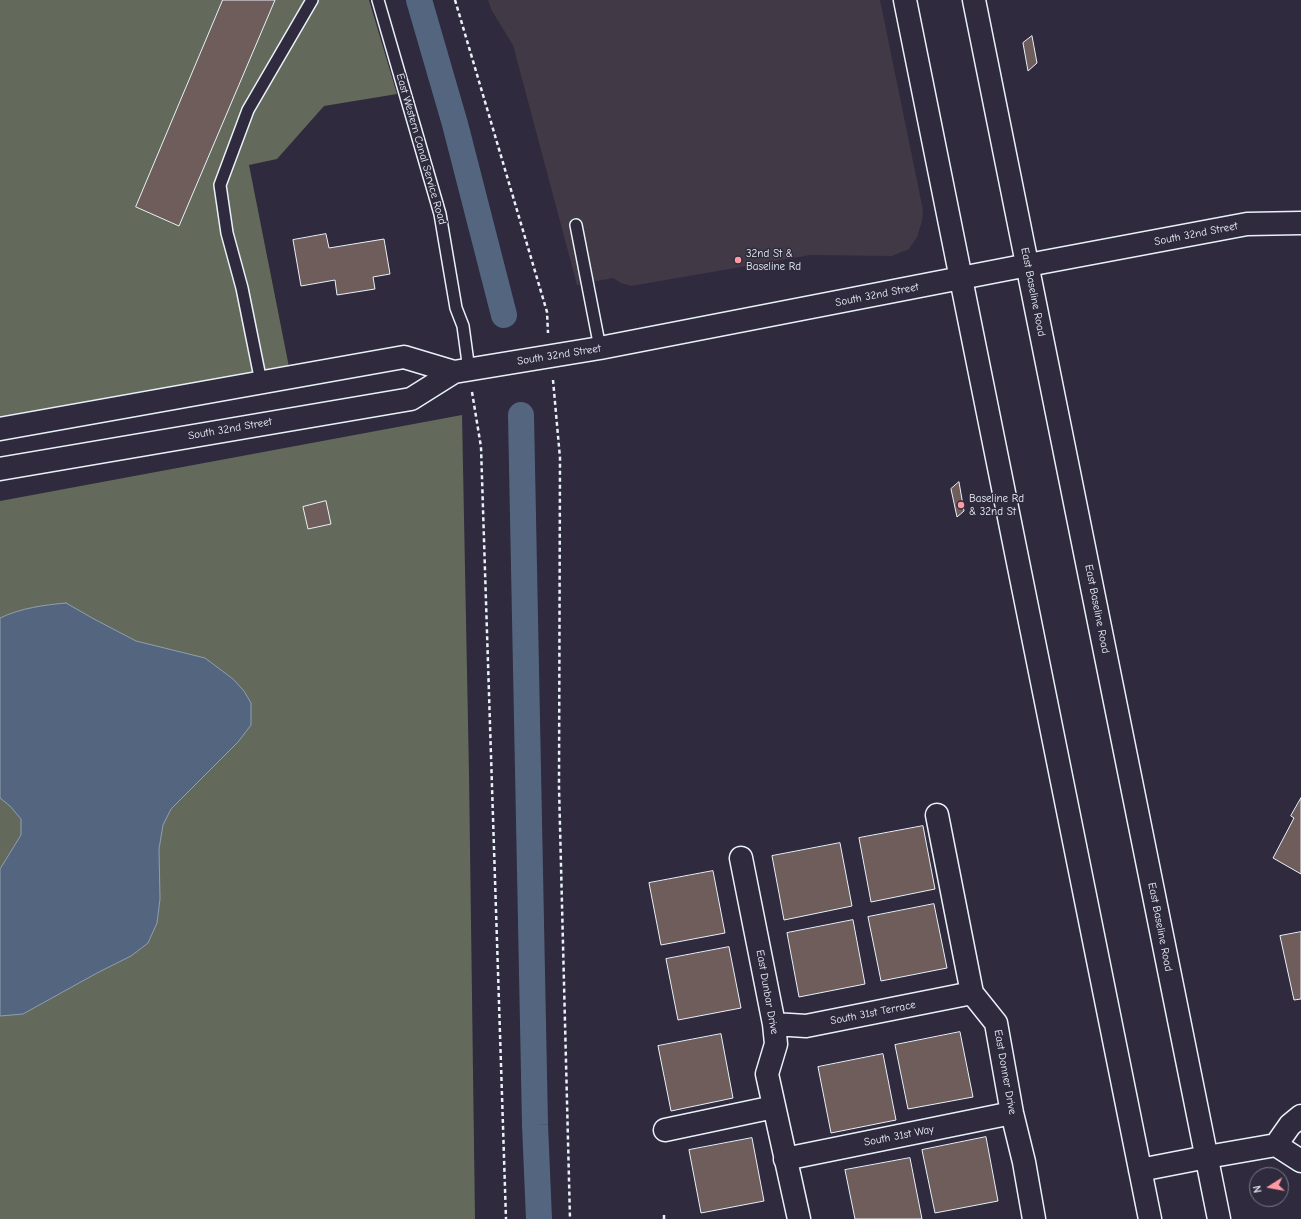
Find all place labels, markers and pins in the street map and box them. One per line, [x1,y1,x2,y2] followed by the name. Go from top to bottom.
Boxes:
[746,247,801,273] place label: 32nd St & Baseline Rd
[733,255,743,265] marker: 32nd St & Baseline Rd
[969,492,1024,518] place label: Baseline Rd & 32nd St
[956,500,966,510] marker: Baseline Rd & 32nd St

